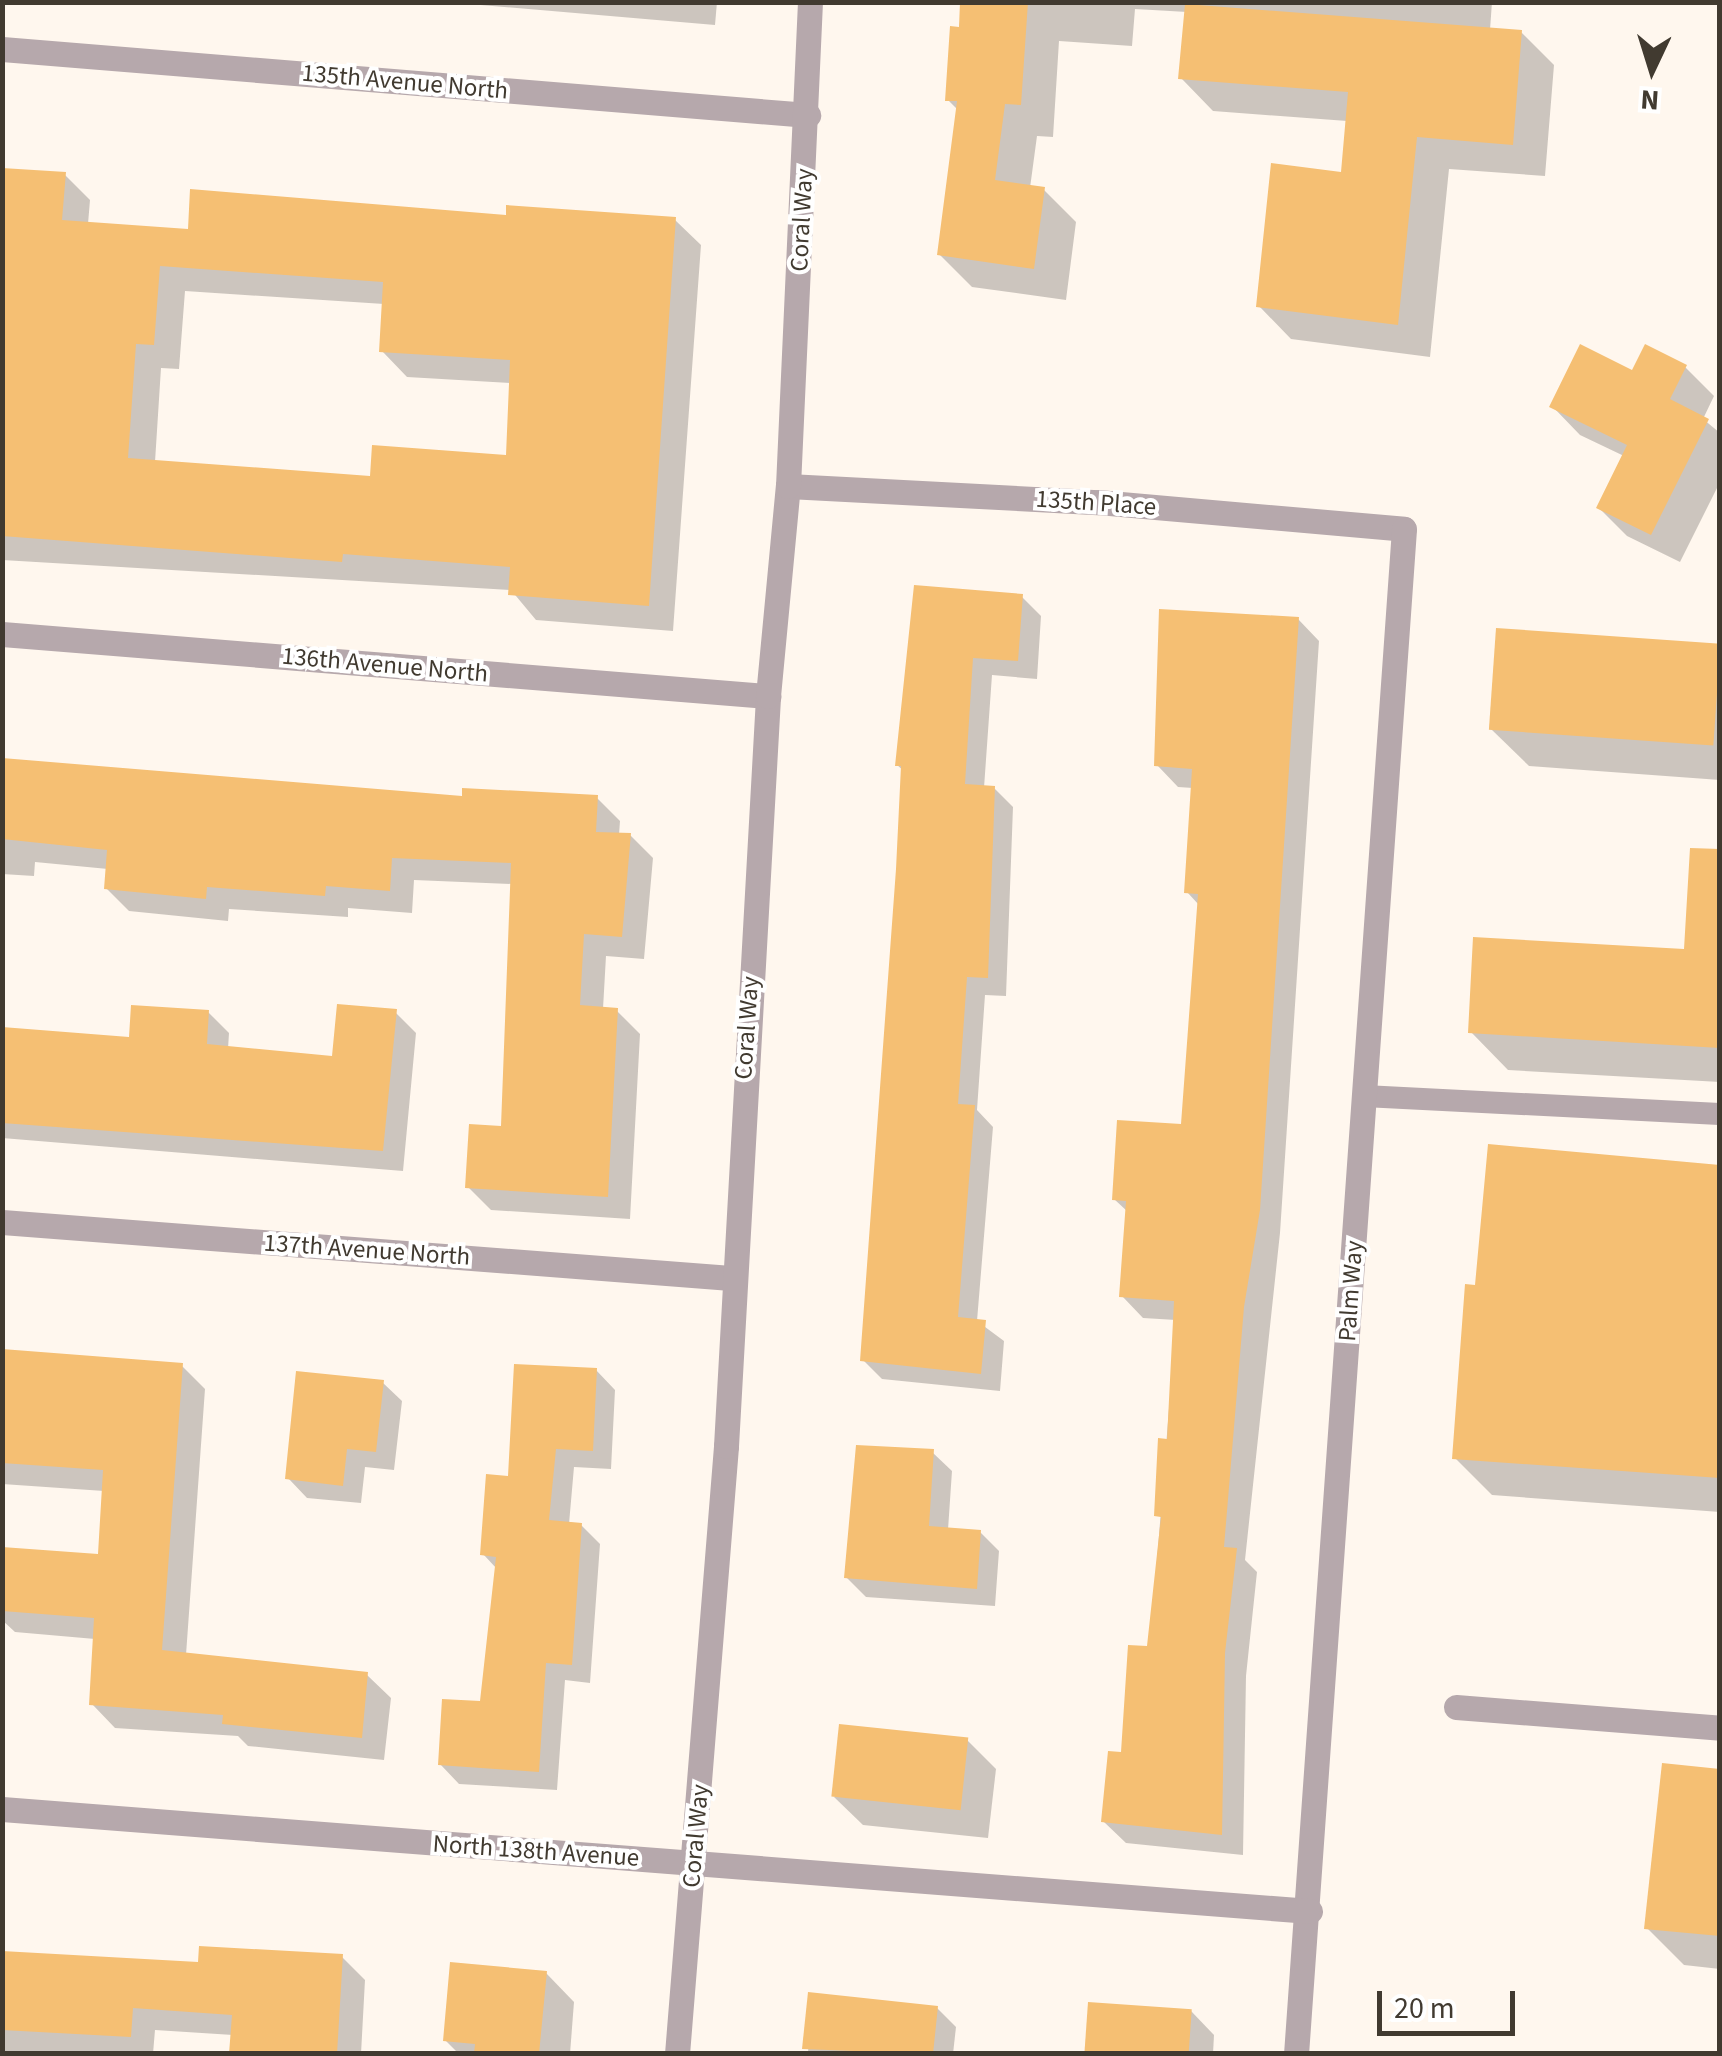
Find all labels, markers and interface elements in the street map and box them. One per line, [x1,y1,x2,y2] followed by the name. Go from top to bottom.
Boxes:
[1602,20,1702,120] north arrow
[301,58,509,106] street label: 135th Avenue North
[1639,79,1661,121] text: N
[784,168,820,272] street label: Coral Way
[1035,484,1157,522] street label: 135th Place
[281,641,489,689] street label: 136th Avenue North
[728,975,766,1081] street label: Coral Way
[263,1228,471,1272] street label: 137th Avenue North
[1333,1239,1369,1343] street label: Palm Way
[677,1783,715,1889] street label: Coral Way
[432,1829,640,1873] street label: North 138th Avenue
[1382,1971,1520,2033] scale bar
[1394,1987,1455,2030] text: 20 m

